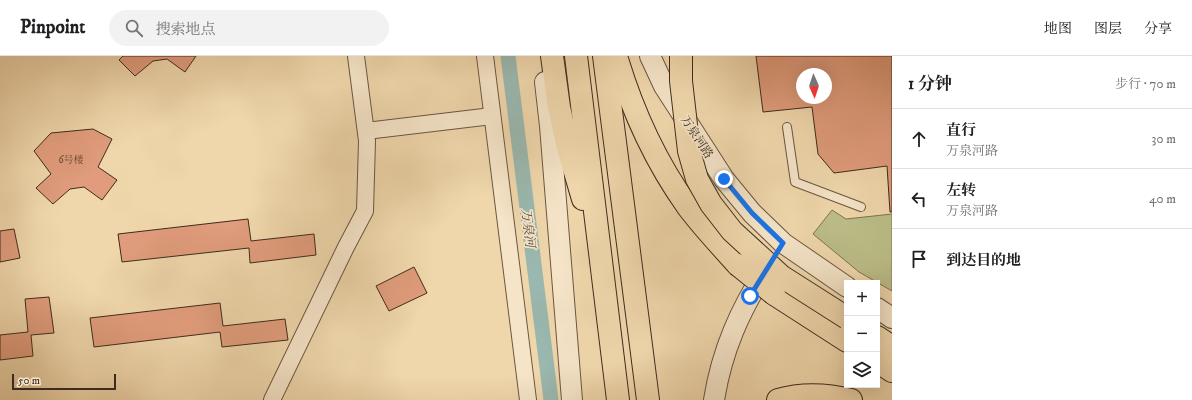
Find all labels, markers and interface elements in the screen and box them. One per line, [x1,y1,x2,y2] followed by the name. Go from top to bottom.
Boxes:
[109,10,389,46] search box
[20,16,85,39] text: Pinpoint
[123,17,145,39] icon: search
[155,20,215,39] text: 搜索地点
[1044,20,1072,38] text: 地图
[1094,20,1122,38] text: 图层
[1144,20,1172,38] text: 分享
[796,68,832,104] north arrow
[908,73,952,95] text: 1 分钟
[1115,76,1176,92] text: 步行 · 70 m
[677,113,716,161] street label: 万泉河路
[946,121,976,140] text: 直行
[908,128,930,150] icon: ahead
[1152,131,1176,147] text: 30 m
[946,143,998,159] text: 万泉河路
[58,154,84,166] house number: 6号楼
[715,170,733,188] route end
[946,181,976,200] text: 左转
[908,188,930,210] icon: left
[1149,191,1176,207] text: 40 m
[946,203,998,219] text: 万泉河路
[518,208,539,250] water label: 万泉河
[908,248,930,270] icon: arrive
[946,251,1021,270] text: 到达目的地
[844,280,880,388] map controls
[844,280,880,316] button: +
[741,287,759,305] route start
[844,316,880,352] button: −
[844,352,880,388] button: layers
[12,372,116,391] scale bar
[18,374,40,388] text: 50 m

